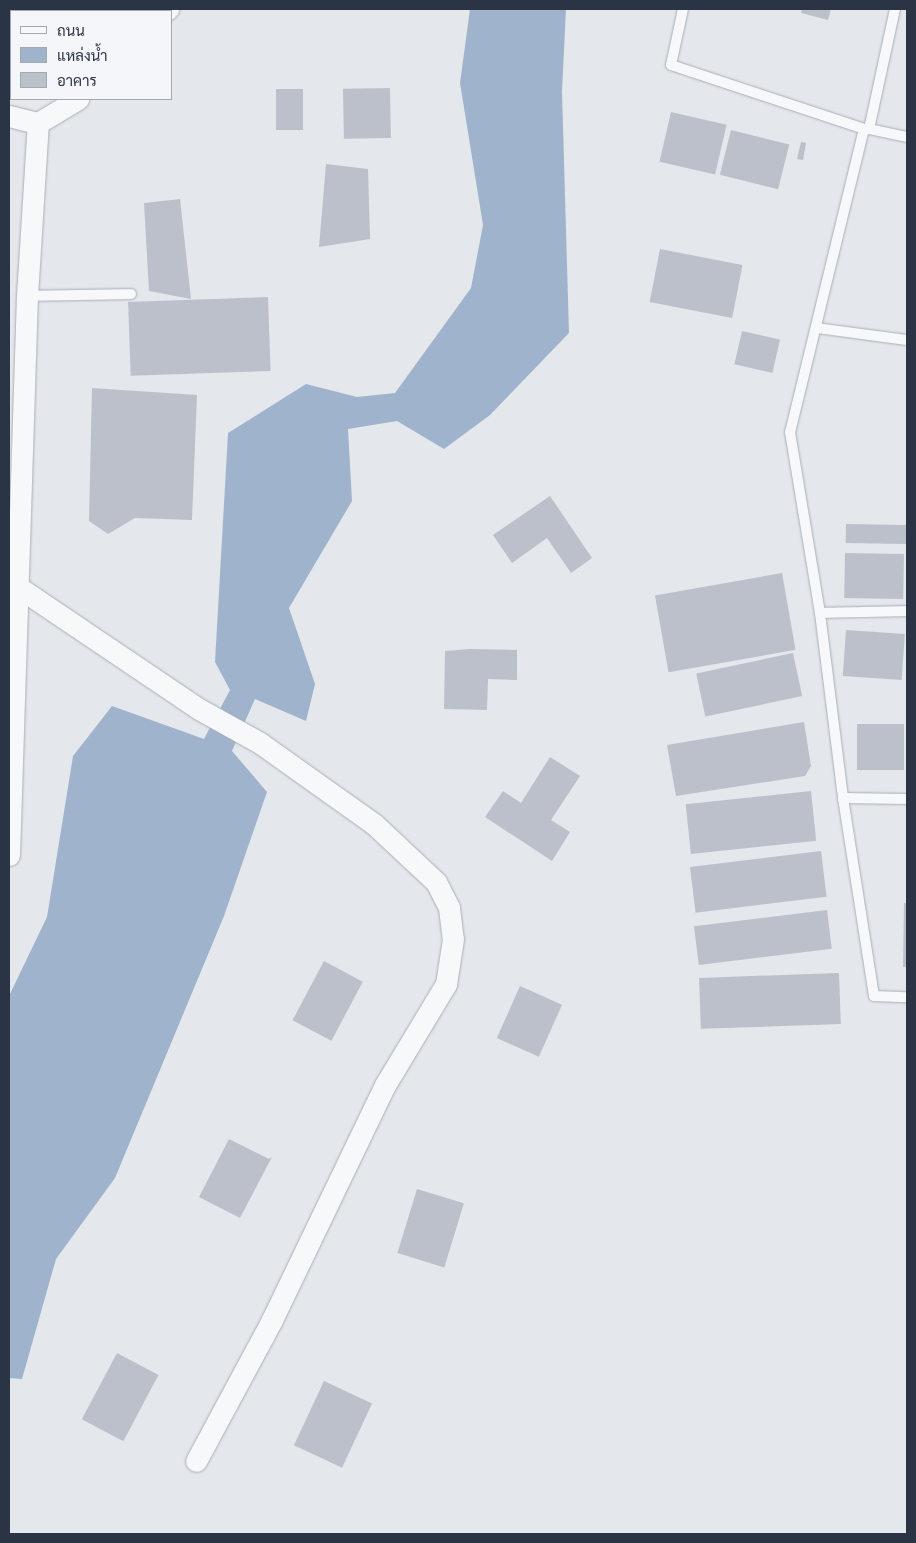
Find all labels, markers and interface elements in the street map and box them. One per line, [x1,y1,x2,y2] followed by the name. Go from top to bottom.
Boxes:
[10,10,172,100] legend
[57,21,85,40] text: ถนน
[57,46,108,65] text: แหล่งน้ำ
[57,71,97,90] text: อาคาร

